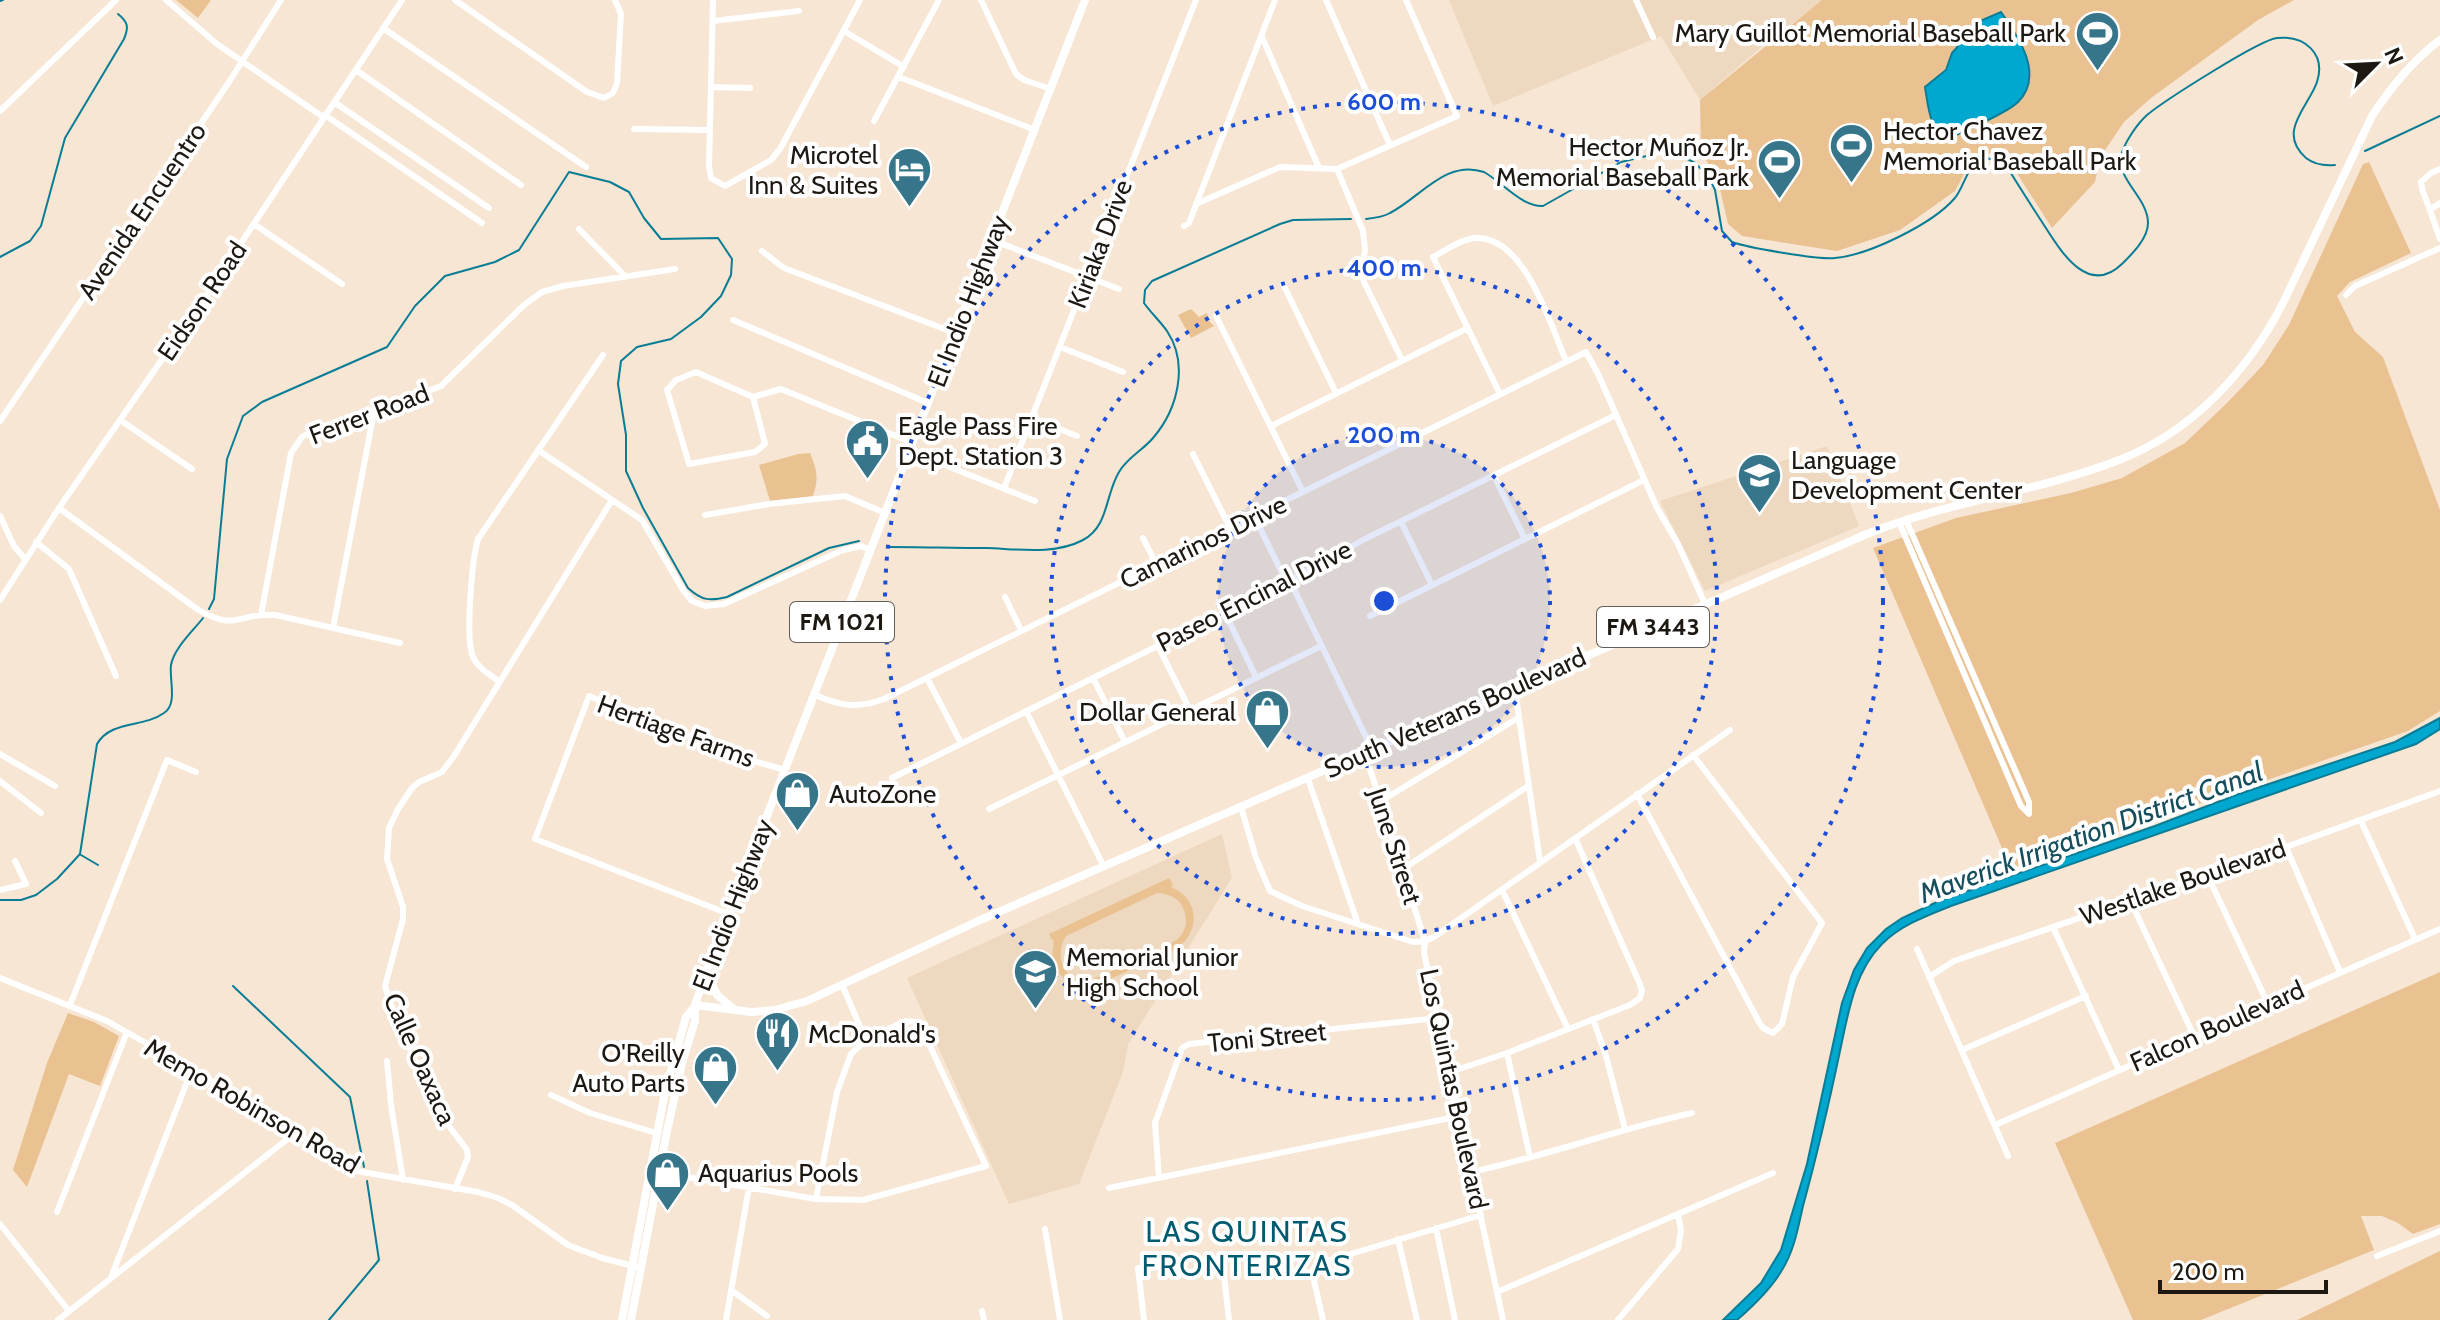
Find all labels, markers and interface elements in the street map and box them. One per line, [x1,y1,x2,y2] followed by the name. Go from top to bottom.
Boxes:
[2073,9,2121,72] sports icon: Mary Guillot Memorial Baseball Park
[1675,17,2066,49] place label: Mary Guillot Memorial Baseball Park
[2336,24,2416,104] north arrow
[2378,43,2409,69] text: N
[1347,87,1421,116] text: 600 m
[1883,115,2137,177] place label: Hector Chavez Memorial Baseball Park
[71,116,213,306] street label: Avenida Encuentro
[1828,122,1876,185] sports icon: Hector Chavez Memorial Baseball Park
[1496,131,1749,193] place label: Hector Muñoz Jr. Memorial Baseball Park
[1756,138,1804,201] sports icon: Hector Muñoz Jr. Memorial Baseball Park
[748,139,878,201] place label: Microtel Inn & Suites
[885,146,933,209] hotel icon: Microtel Inn & Suites
[1061,175,1139,313] street label: Kiriaka Drive
[921,210,1015,392] street label: El Indio Highway
[151,235,253,367] street label: Eidson Road
[1346,253,1422,282] text: 400 m
[305,377,433,451] street label: Ferrer Road
[898,410,1063,472] place label: Eagle Pass Fire Dept. Station 3
[843,417,891,480] public building icon: Eagle Pass Fire Dept. Station 3
[1348,420,1420,449] text: 200 m
[1791,444,2023,506] place label: Language Development Center
[1736,451,1784,514] school or university icon: Language Development Center
[1115,488,1291,596] street label: Camarinos Drive
[1151,533,1357,659] street label: Paseo Encinal Drive
[1370,587,1398,615] centre of rings
[790,602,894,642] road number: FM 1021
[1597,607,1709,647] road number: FM 3443
[1319,641,1591,785] street label: South Veterans Boulevard
[593,688,759,774] street label: Hertiage Farms
[1243,688,1291,751] shop icon: Dollar General
[1079,696,1236,728] place label: Dollar General
[1914,754,2268,910] water label: Maverick Irrigation District Canal
[774,770,822,833] shop icon: AutoZone
[829,778,936,810] place label: AutoZone
[1361,783,1429,908] street label: June Street
[686,814,780,996] street label: El Indio Highway
[2076,832,2290,932] street label: Westlake Boulevard
[1066,941,1239,1003] place label: Memorial Junior High School
[1011,948,1059,1011] school or university icon: Memorial Junior High School
[1413,966,1495,1212] street label: Los Quintas Boulevard
[2125,973,2309,1079] street label: Falcon Boulevard
[377,988,464,1130] street label: Calle Oaxaca
[753,1010,801,1073] restaurant icon: McDonald's
[1206,1015,1328,1059] street label: Toni Street
[808,1018,936,1050] place label: McDonald's
[139,1031,365,1181] street label: Memo Robinson Road
[572,1037,685,1099] place label: O'Reilly Auto Parts
[692,1044,740,1107] shop icon: O'Reilly Auto Parts
[643,1149,691,1212] shop icon: Aquarius Pools
[698,1157,859,1189] place label: Aquarius Pools
[1142,1213,1352,1284] district label: LAS QUINTAS FRONTERIZAS
[2160,1244,2326,1294] scale bar
[2172,1257,2245,1286] text: 200 m

